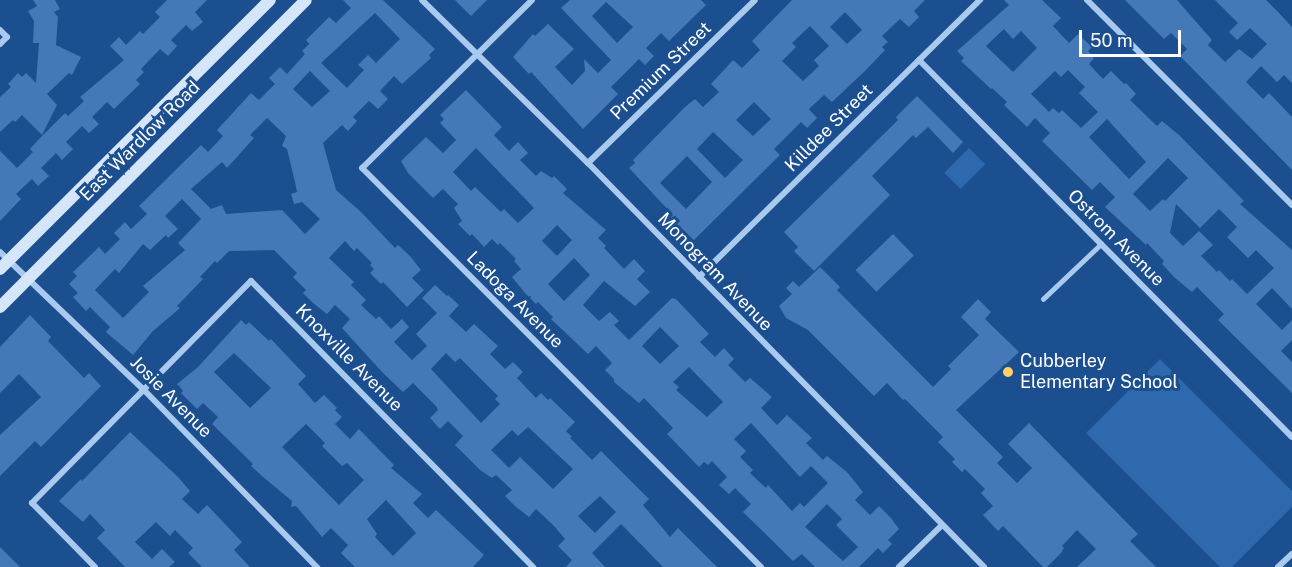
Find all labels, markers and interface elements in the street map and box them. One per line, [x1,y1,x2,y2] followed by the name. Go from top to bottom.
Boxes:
[606,18,716,124] street label: Premium Street
[1082,18,1184,56] scale bar
[1090,30,1133,51] text: 50 m
[75,76,205,206] street label: East Wardlow Road
[781,80,877,176] street label: Killdee Street
[1063,185,1169,291] street label: Ostrom Avenue
[653,208,777,336] street label: Monogram Avenue
[462,247,568,353] street label: Ladoga Avenue
[291,300,407,416] street label: Knoxville Avenue
[1020,351,1178,394] place label: Cubberley Elementary School
[126,352,216,442] street label: Josie Avenue
[1001,365,1015,379] marker: Cubberley Elementary School

